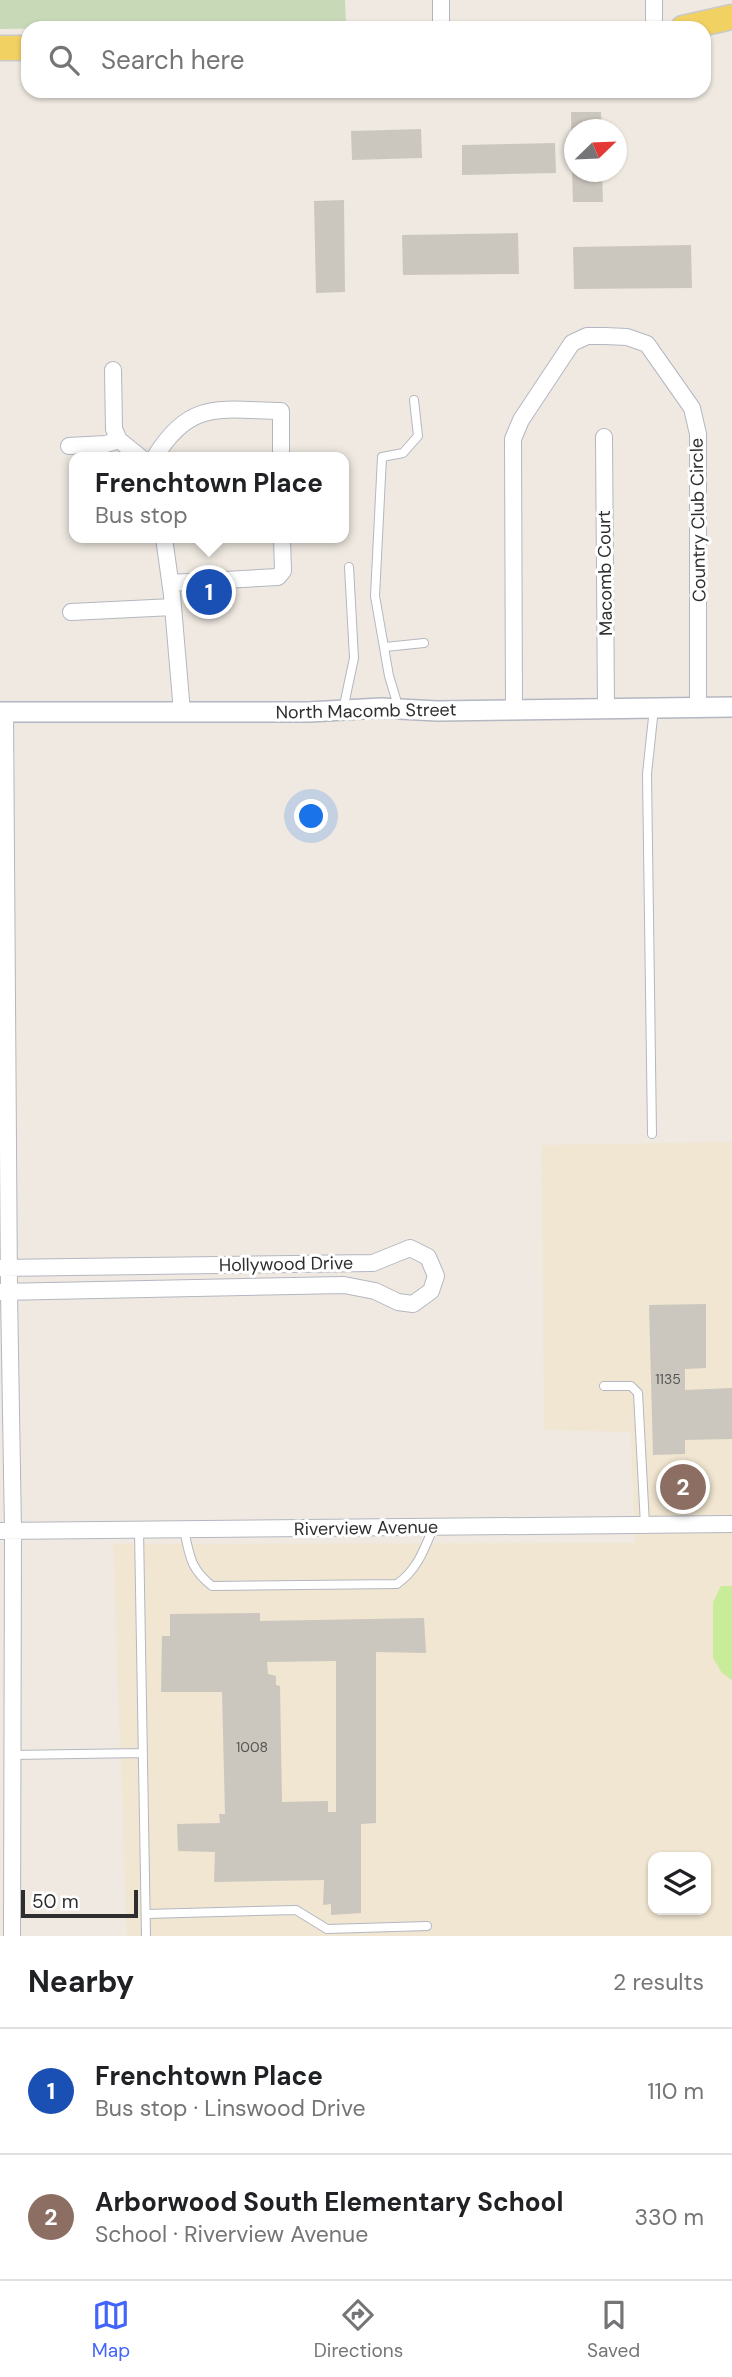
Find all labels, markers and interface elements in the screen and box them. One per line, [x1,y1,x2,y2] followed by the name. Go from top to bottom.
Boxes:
[21,21,711,98] search box
[45,41,83,79] icon: search
[101,43,244,77] text: Search here
[564,119,627,182] north arrow
[685,438,711,602] street label: Country Club Circle
[69,452,349,543] popup
[95,466,323,500] text: Frenchtown Place
[95,500,188,530] text: Bus stop
[592,510,618,636] street label: Macomb Court
[186,566,232,618] pin: 1
[275,697,457,725] street label: North Macomb Street
[294,799,328,833] your location
[219,1251,353,1277] street label: Hollywood Drive
[655,1370,681,1388] house number: 1135
[660,1461,706,1513] pin: 2
[294,1515,438,1541] street label: Riverview Avenue
[236,1738,268,1756] house number: 1008
[648,1852,711,1915] map controls
[648,1852,711,1915] button: layers
[21,1887,138,1919] scale bar
[32,1889,79,1914] text: 50 m
[28,1962,134,2001] text: Nearby
[613,1967,704,1997] text: 2 results
[95,2059,323,2093] text: Frenchtown Place
[47,2076,55,2106] text: 1
[647,2076,704,2106] text: 110 m
[95,2093,366,2123] text: Bus stop · Linswood Drive
[95,2185,563,2219] text: Arborwood South Elementary School
[44,2202,58,2232] text: 2
[634,2202,704,2232] text: 330 m
[95,2219,368,2249] text: School · Riverview Avenue
[92,2296,130,2363] tab: Map
[314,2296,403,2363] tab: Directions
[587,2296,640,2363] tab: Saved

